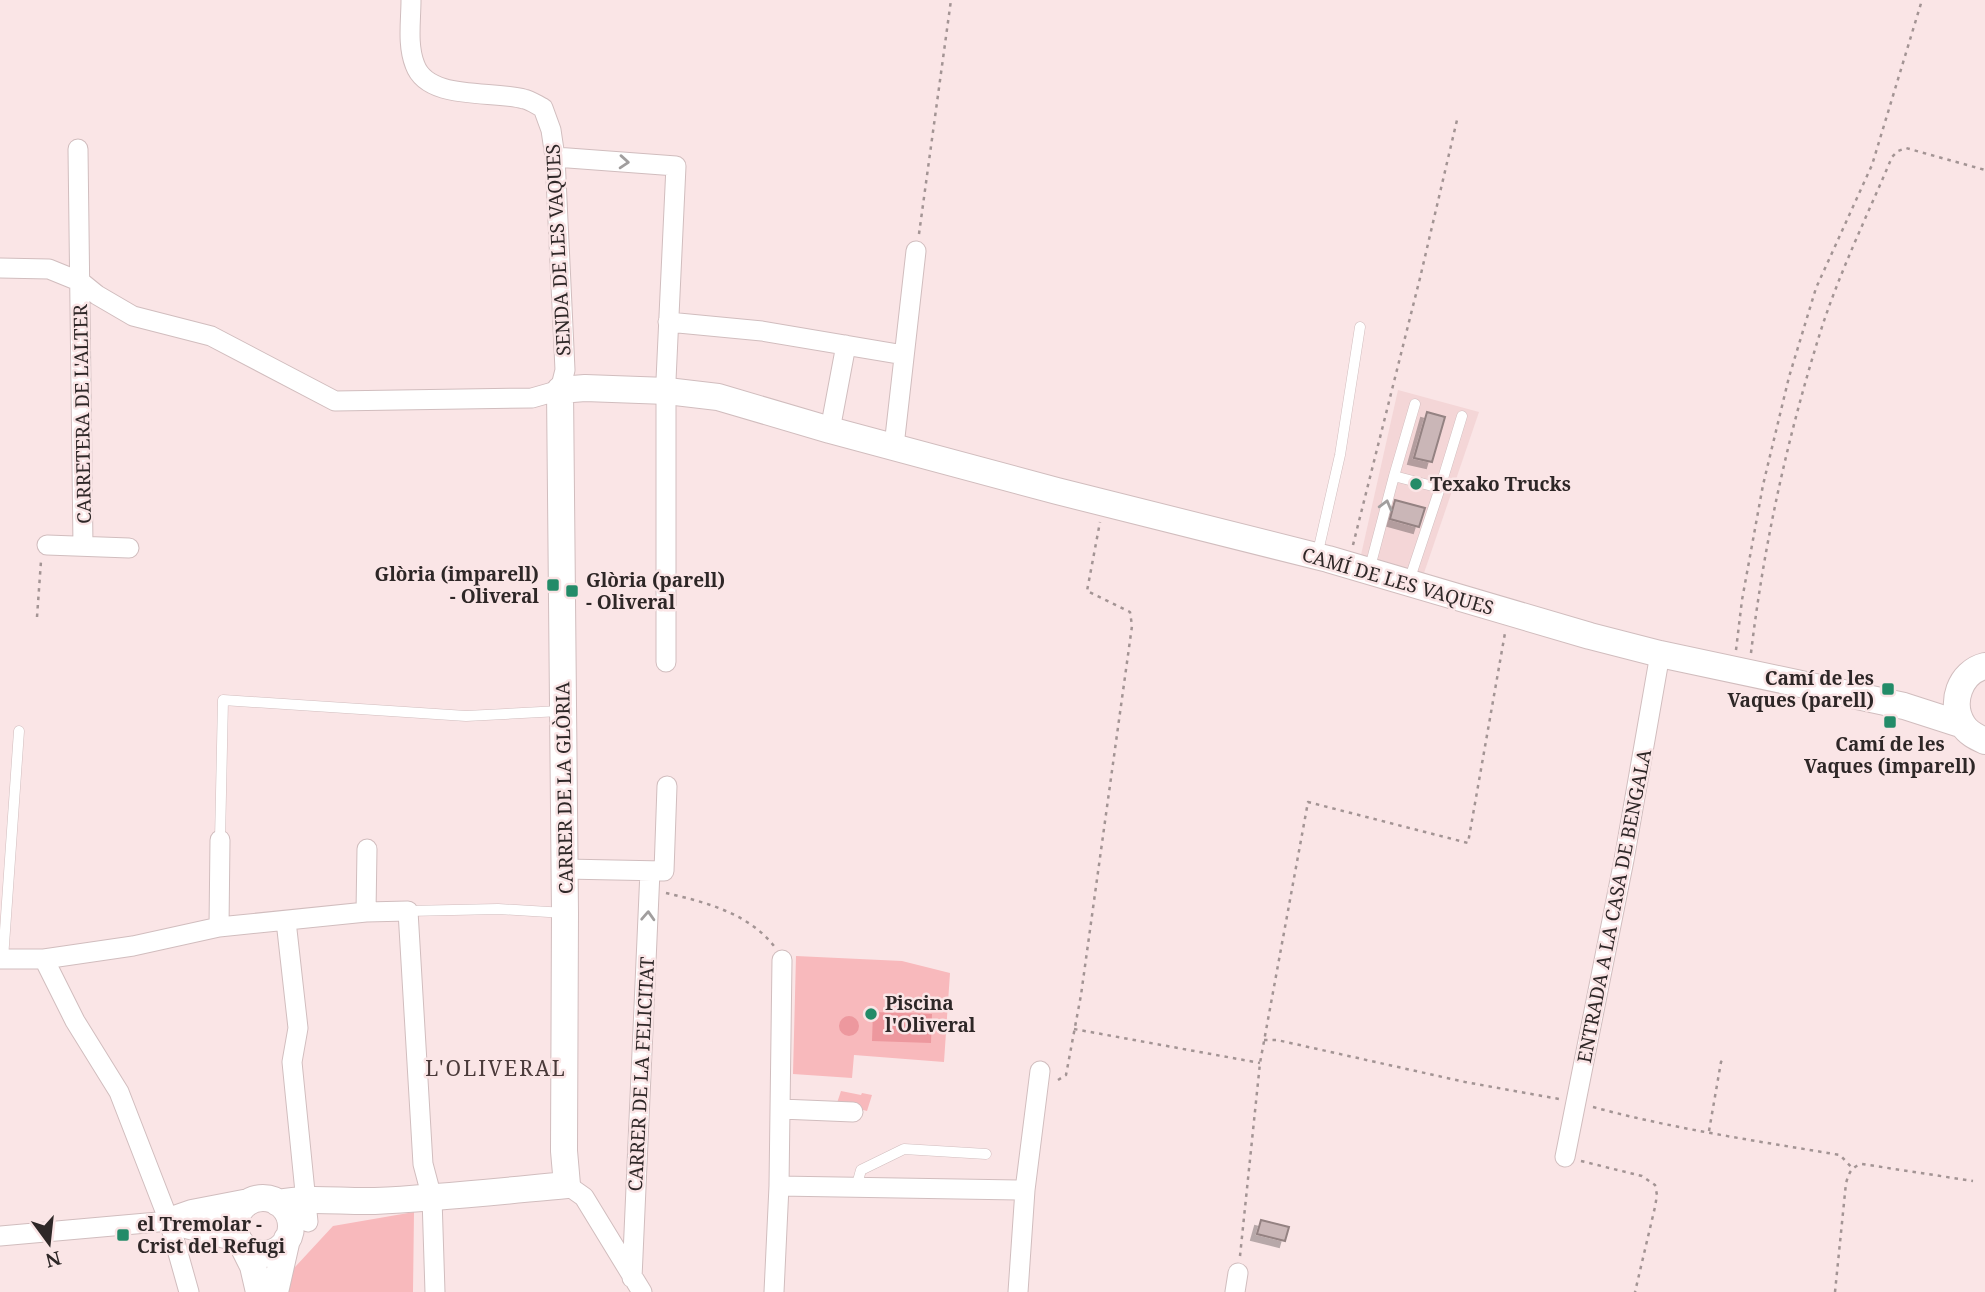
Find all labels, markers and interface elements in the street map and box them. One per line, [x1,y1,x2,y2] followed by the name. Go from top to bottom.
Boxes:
[539,143,577,357] street label: SENDA DE LES VAQUES
[618,154,629,169] one-way arrow
[67,303,97,524] street label: CARRETERA DE L'ALTER
[1430,471,1571,497] place label: Texako Trucks
[1408,476,1424,492] marker: Texako Trucks
[1378,499,1392,511] one-way arrow
[1299,541,1497,621] street label: CAMÍ DE LES VAQUES
[375,561,539,609] place label: Glòria (imparell) - Oliveral
[586,567,725,615] place label: Glòria (parell) - Oliveral
[545,577,561,593] marker: Glòria (imparell) - Oliveral
[564,583,580,599] marker: Glòria (parell) - Oliveral
[1727,665,1874,713] place label: Camí de les Vaques (parell)
[549,681,579,894] street label: CARRER DE LA GLÒRIA
[1880,681,1896,697] marker: Camí de les Vaques (parell)
[1882,714,1898,730] marker: Camí de les Vaques (imparell)
[1804,731,1976,779] place label: Camí de les Vaques (imparell)
[1571,746,1657,1065] street label: ENTRADA A LA CASA DE BENGALA
[641,910,656,921] one-way arrow
[622,956,660,1192] street label: CARRER DE LA FELICITAT
[885,990,976,1038] place label: Piscina l'Oliveral
[863,1006,879,1022] marker: Piscina l'Oliveral
[425,1054,567,1082] district label: L'OLIVERAL
[14,1208,84,1278] north arrow
[137,1211,285,1259] place label: el Tremolar - Crist del Refugi
[115,1227,131,1243] marker: el Tremolar - Crist del Refugi
[43,1245,64,1274] text: N

